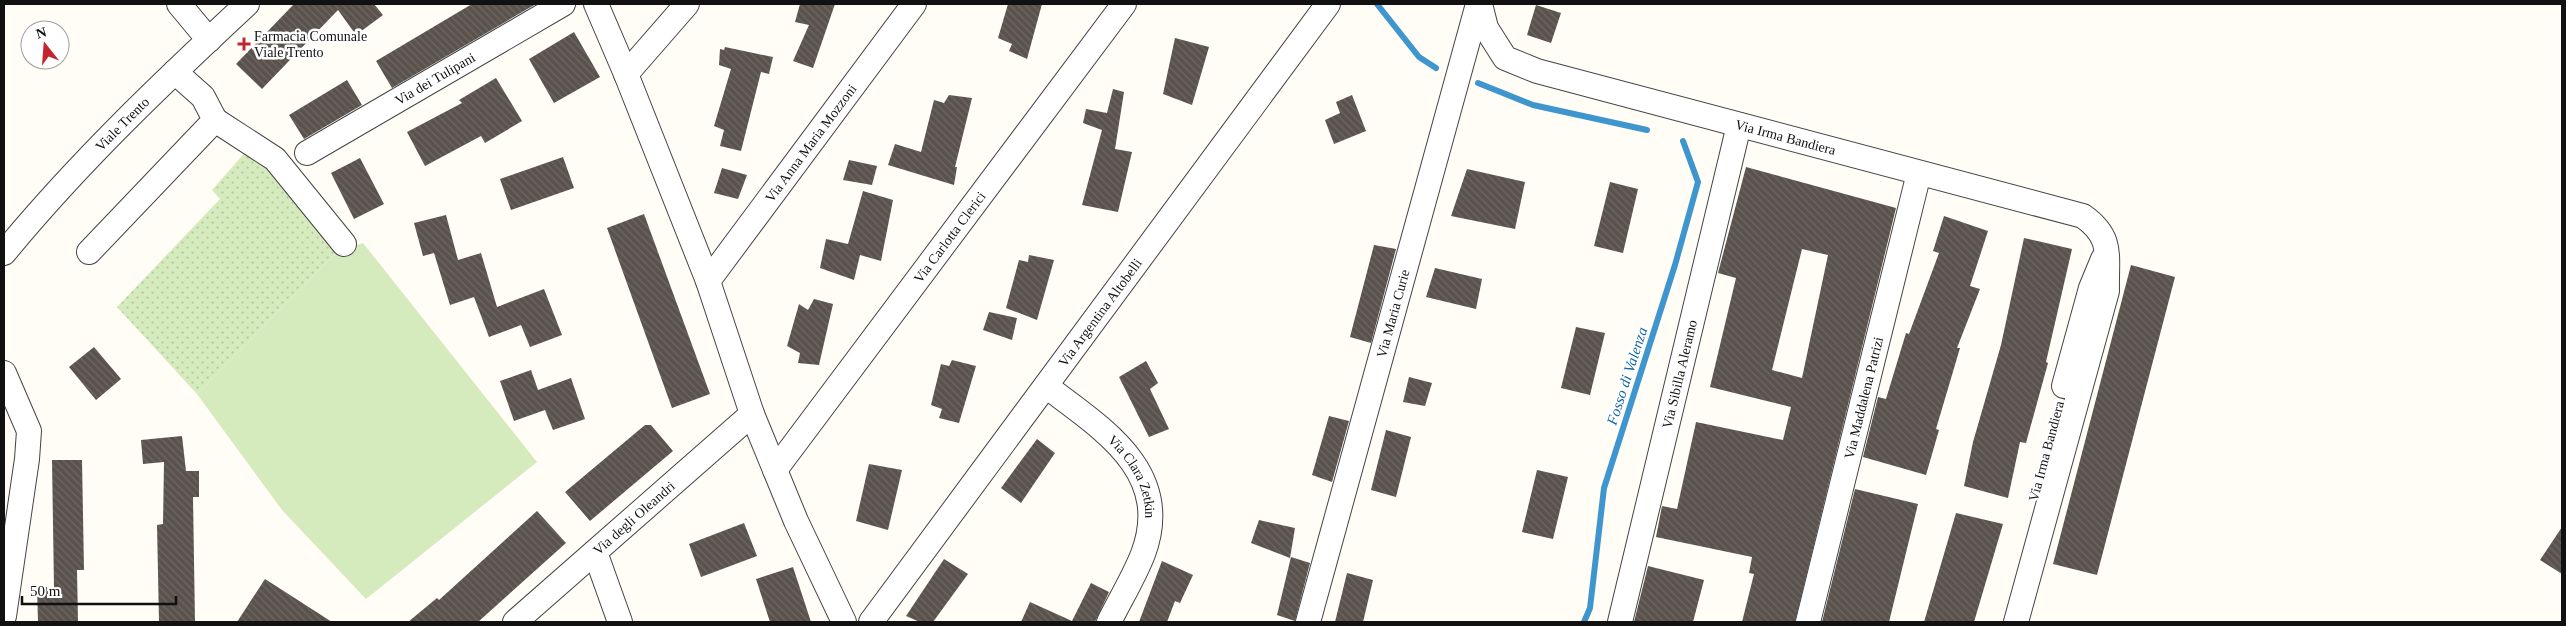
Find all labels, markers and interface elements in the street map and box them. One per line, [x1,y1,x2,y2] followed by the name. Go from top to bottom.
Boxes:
[20,20,70,70] north arrow
[34,24,48,42] text: N
[254,29,367,60] place label: Farmacia Comunale Viale Trento
[238,38,250,50] marker: Farmacia Comunale Viale Trento
[392,50,478,108] street label: Via dei Tulipani
[762,81,860,205] street label: Via Anna Maria Mozzoni
[93,94,152,154] street label: Viale Trento
[1734,117,1838,158] street label: Via Irma Bandiera
[911,189,989,286] street label: Via Carlotta Clerici
[1056,256,1145,370] street label: Via Argentina Altobelli
[1374,268,1413,359] street label: Via Maria Curie
[1660,318,1700,430] street label: Via Sibilla Aleramo
[1603,325,1650,428] water label: Fosso di Valenza
[1842,335,1886,460] street label: Via Maddalena Patrizi
[2026,399,2067,503] street label: Via Irma Bandiera
[1105,432,1157,518] street label: Via Clara Zetkin
[590,478,678,558] street label: Via degli Oleandri
[22,574,176,606] scale bar
[30,583,61,599] text: 50 m

